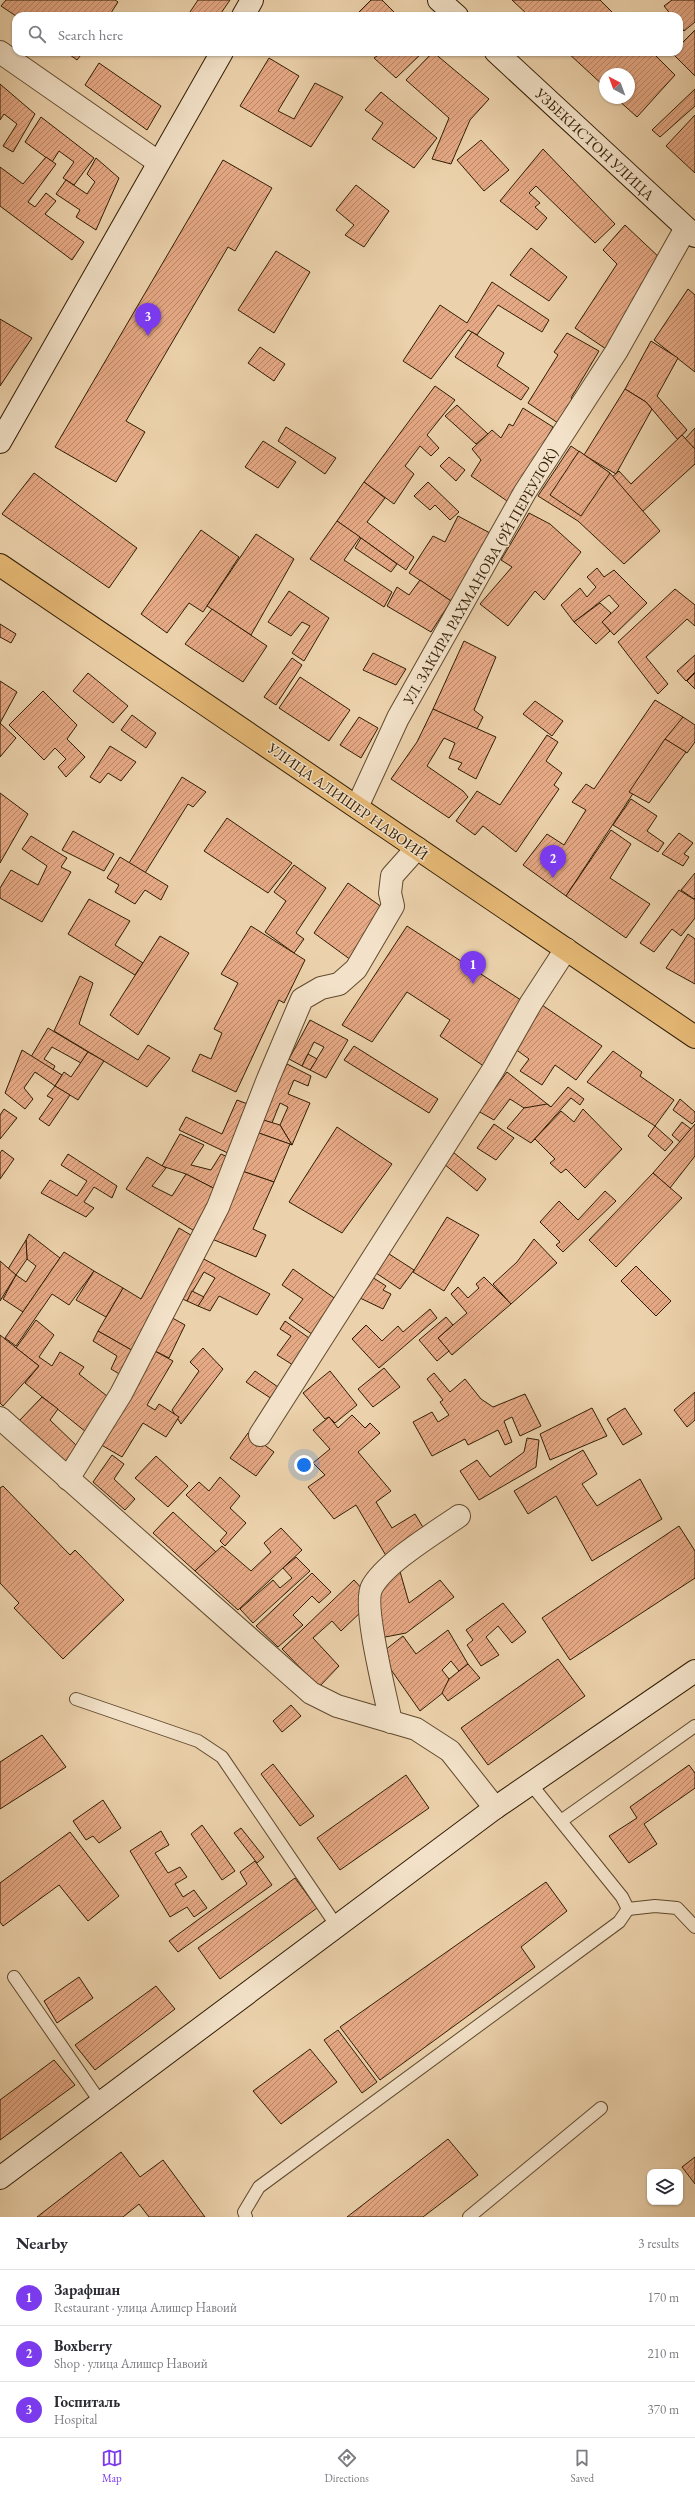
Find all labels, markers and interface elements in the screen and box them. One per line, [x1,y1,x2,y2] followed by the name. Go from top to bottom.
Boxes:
[12,12,683,56] search box
[26,23,48,45] icon: search
[58,25,123,44] text: Search here
[599,68,635,104] north arrow
[531,83,659,205] street label: УЗБЕКИСТОН УЛИЦА
[135,303,161,336] pin: 3
[398,444,562,709] street label: УЛ. ЗАКИРА РАХМАНОВА (9Й ПЕРЕУЛОК)
[263,738,432,864] street label: УЛИЦА АЛИШЕР НАВОИЙ
[540,845,566,878] pin: 2
[460,951,486,984] pin: 1
[294,1455,314,1475] your location
[647,2169,683,2205] map controls
[647,2169,683,2205] button: layers
[16,2232,68,2254] text: Nearby
[638,2235,679,2252] text: 3 results
[54,2280,120,2299] text: Зарафшан
[26,2289,32,2306] text: 1
[648,2289,679,2306] text: 170 m
[54,2299,237,2316] text: Restaurant · улица Алишер Навоий
[54,2336,112,2355] text: Boxberry
[26,2345,32,2362] text: 2
[648,2345,679,2362] text: 210 m
[54,2355,208,2372] text: Shop · улица Алишер Навоий
[54,2392,120,2411] text: Госпиталь
[26,2401,32,2418] text: 3
[648,2401,679,2418] text: 370 m
[54,2411,98,2428] text: Hospital
[101,2447,123,2485] tab: Map
[325,2447,369,2485] tab: Directions
[571,2447,594,2485] tab: Saved

